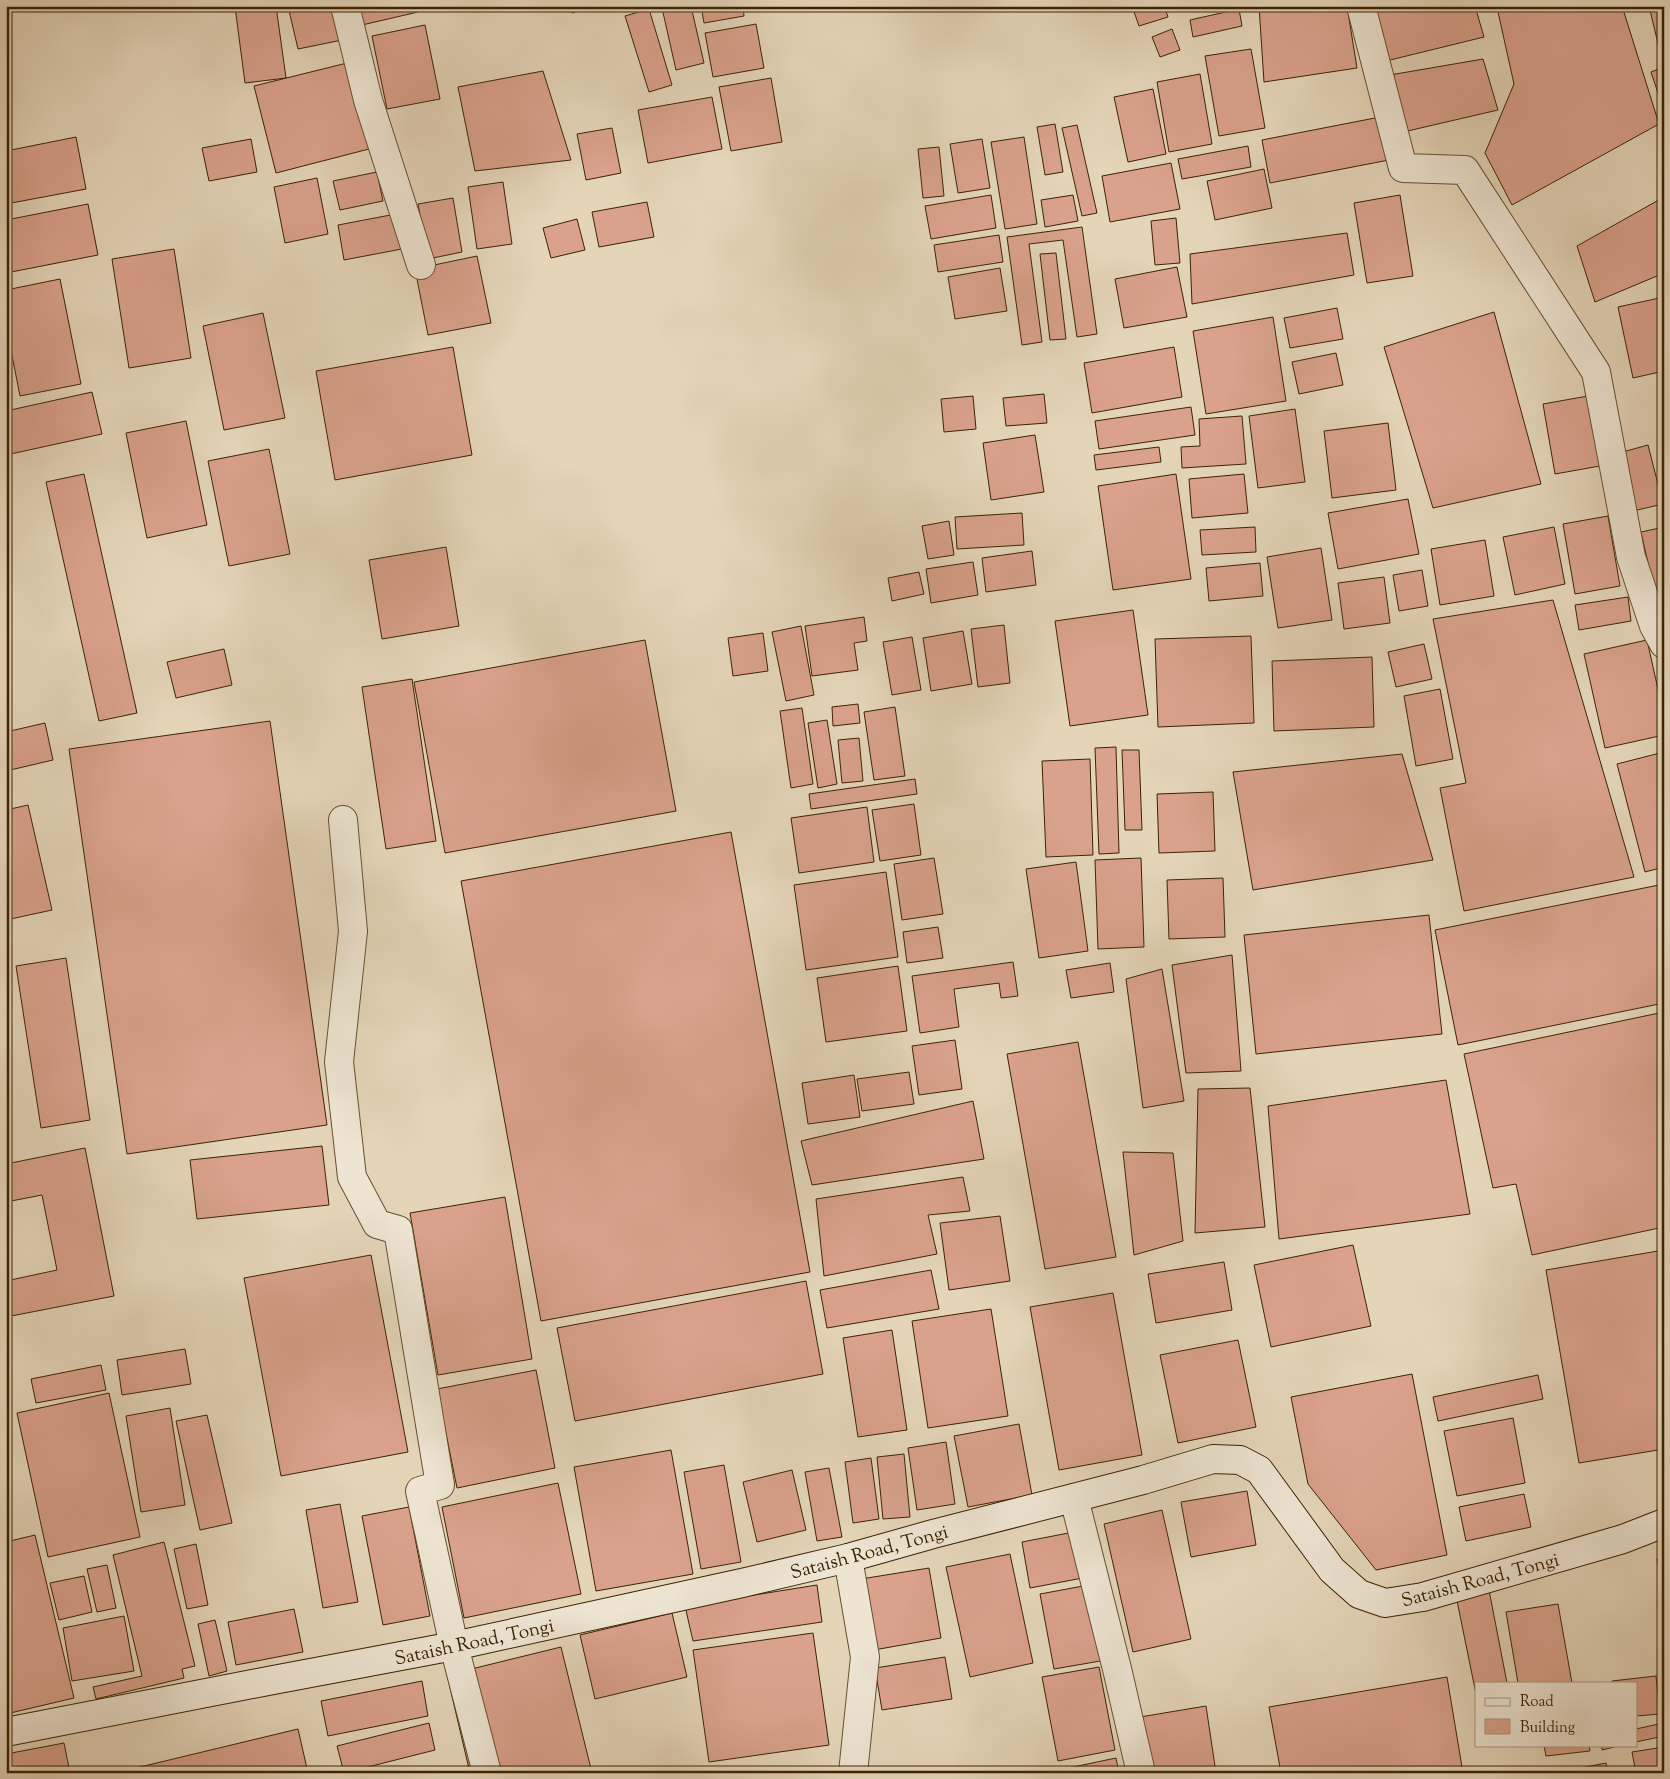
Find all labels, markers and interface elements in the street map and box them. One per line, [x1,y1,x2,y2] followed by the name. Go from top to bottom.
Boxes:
[788,1519,952,1587] street label: Sataish Road, Tongi
[1399,1547,1563,1615] street label: Sataish Road, Tongi
[392,1613,557,1674] street label: Sataish Road, Tongi
[1475,1682,1638,1746] legend
[1520,1692,1554,1713] text: Road
[1520,1718,1575,1739] text: Building

